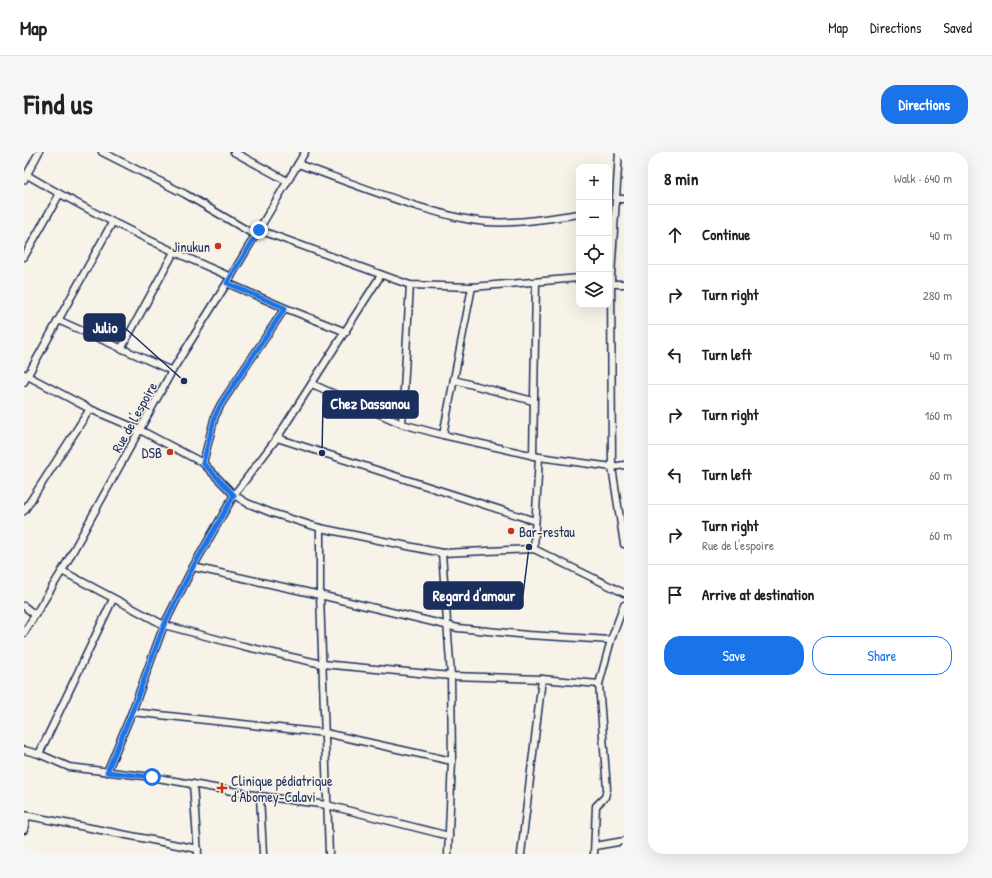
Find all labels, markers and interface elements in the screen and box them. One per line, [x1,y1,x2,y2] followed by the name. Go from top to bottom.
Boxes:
[20,15,47,41] text: Map
[828,18,848,37] text: Map
[870,18,921,37] text: Directions
[943,18,972,37] text: Saved
[24,85,93,123] text: Find us
[881,85,968,124] button: Directions
[576,164,612,308] map controls
[576,164,612,200] button: +
[664,167,698,190] text: 8 min
[894,169,952,187] text: Walk · 640 m
[576,200,612,236] button: −
[250,221,268,239] route end
[664,224,686,246] icon: ahead
[702,224,750,245] text: Continue
[929,226,952,244] text: 40 m
[576,236,612,272] button: locate
[172,237,210,256] place label: Jinukun
[213,241,223,251] marker: Jinukun
[576,272,612,308] button: layers
[664,284,686,306] icon: right
[702,284,758,305] text: Turn right
[923,286,952,304] text: 280 m
[84,314,125,341] callout: Julio
[93,317,117,338] text: Julio
[664,344,686,366] icon: left
[702,344,752,365] text: Turn left
[929,346,952,364] text: 40 m
[107,378,162,456] street label: Rue de l'espoire
[323,391,418,418] callout: Chez Dassanou
[330,393,411,414] text: Chez Dassanou
[664,404,686,426] icon: right
[702,404,758,425] text: Turn right
[924,406,952,424] text: 160 m
[142,443,162,462] place label: DSB
[165,447,175,457] marker: DSB
[664,464,686,486] icon: left
[702,464,752,485] text: Turn left
[929,466,952,484] text: 60 m
[702,515,758,536] text: Turn right
[519,522,575,541] place label: Bar-restau
[664,524,686,546] icon: right
[506,526,516,536] marker: Bar-restau
[929,526,952,544] text: 60 m
[702,536,774,554] text: Rue de l'espoire
[424,582,523,609] callout: Regard d'amour
[664,584,686,606] icon: arrive
[702,584,814,605] text: Arrive at destination
[433,585,516,607] text: Regard d'amour
[664,636,804,675] button: Save
[812,636,952,675] button: Share
[143,768,161,786] route start
[231,771,333,807] place label: Clinique pédiatrique d’Abomey-Calavi
[216,782,228,794] marker: Clinique pédiatrique d’Abomey-Calavi

